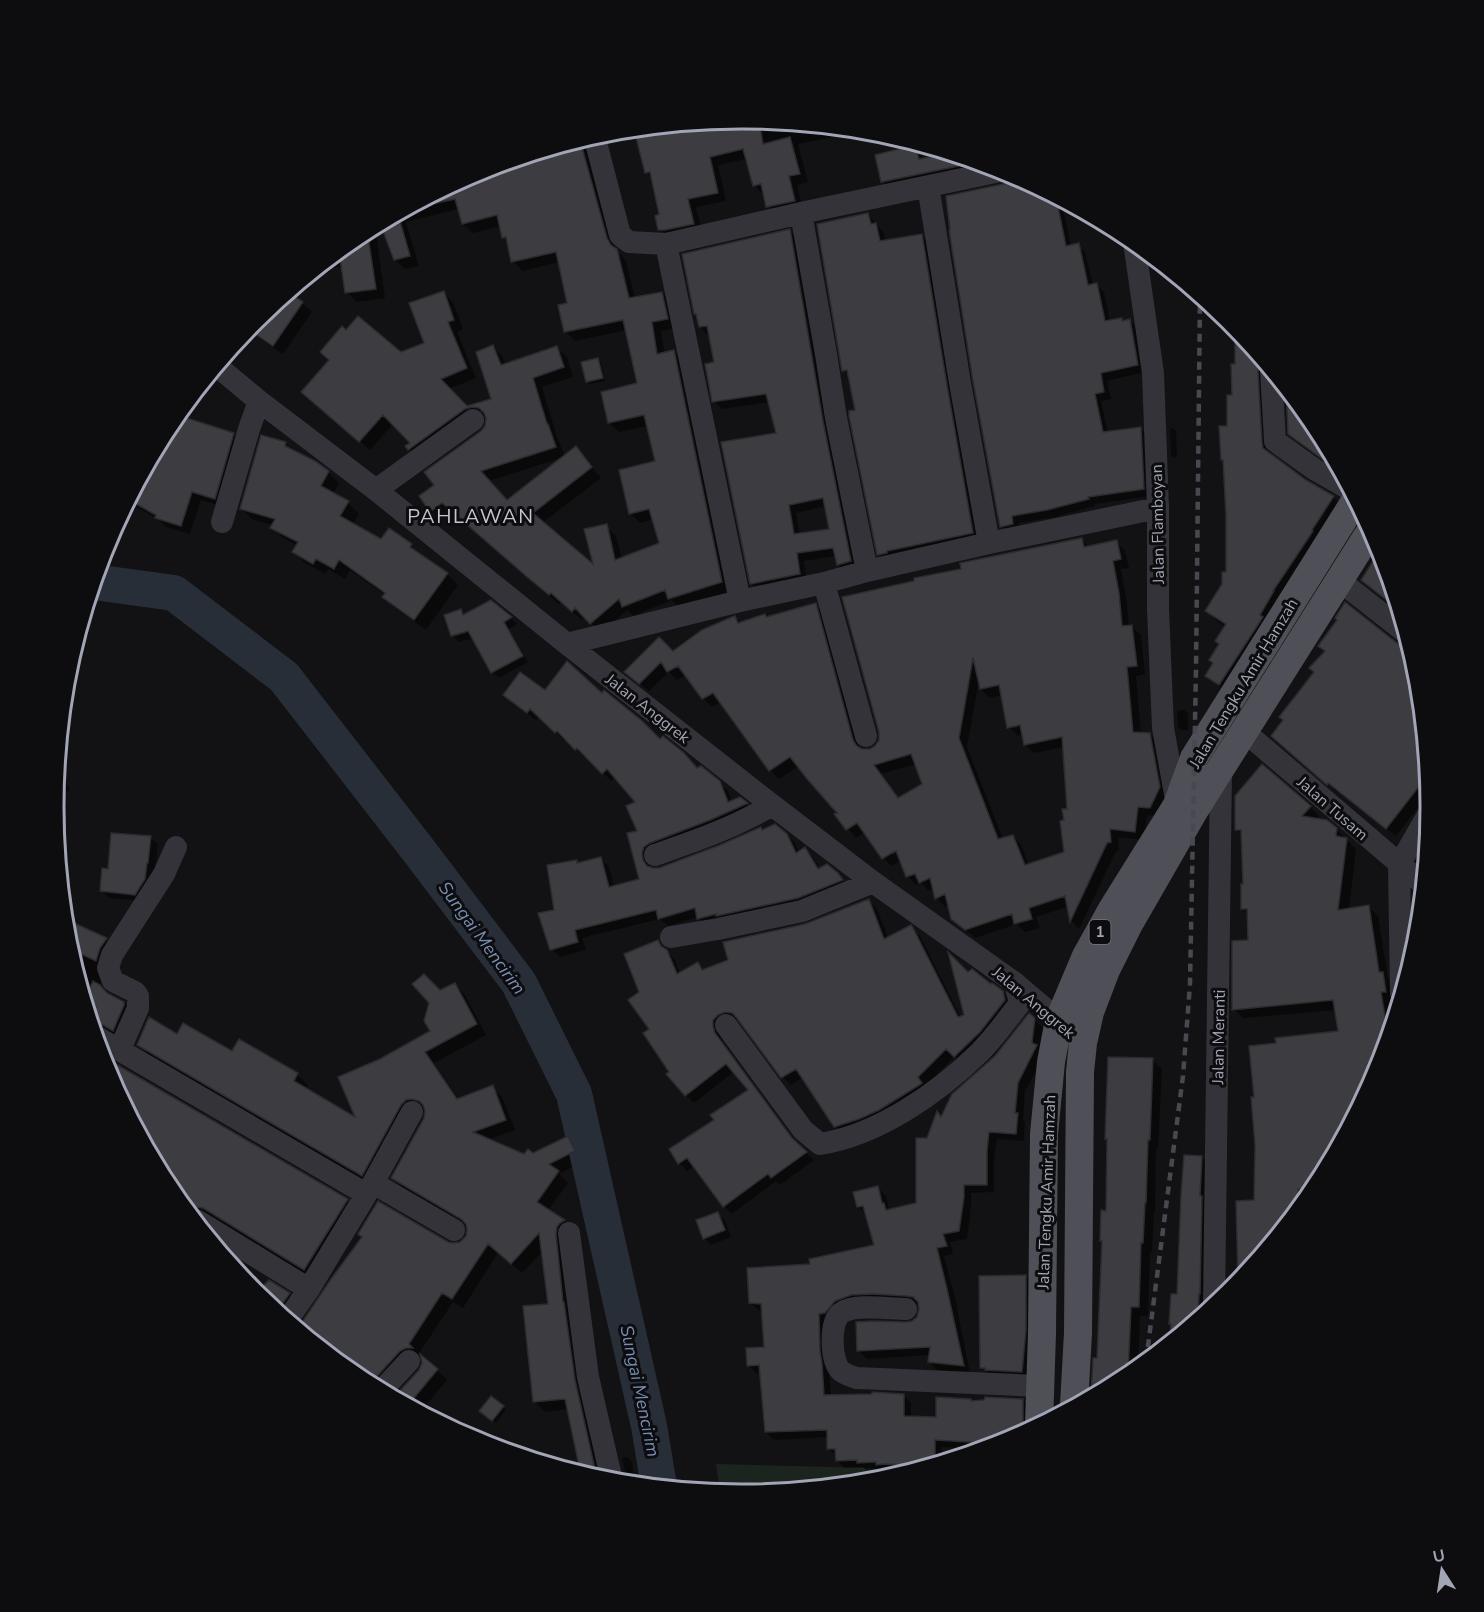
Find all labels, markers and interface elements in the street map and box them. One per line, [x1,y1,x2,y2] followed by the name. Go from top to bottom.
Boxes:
[1146,464,1170,585] street label: Jalan Flamboyan
[407,503,535,530] district label: PAHLAWAN
[1184,594,1303,773] street label: Jalan Tengku Amir Hamzah
[600,668,695,749] street label: Jalan Anggrek
[1291,771,1373,846] street label: Jalan Tusam
[433,877,531,999] water label: Sungai Mencirim
[1090,920,1110,944] road number: 1
[987,961,1080,1045] street label: Jalan Anggrek
[1207,989,1231,1086] street label: Jalan Meranti
[1033,1094,1061,1291] street label: Jalan Tengku Amir Hamzah
[614,1323,666,1459] water label: Sungai Mencirim
[1412,1540,1472,1600] north arrow
[1431,1544,1447,1568] text: U

